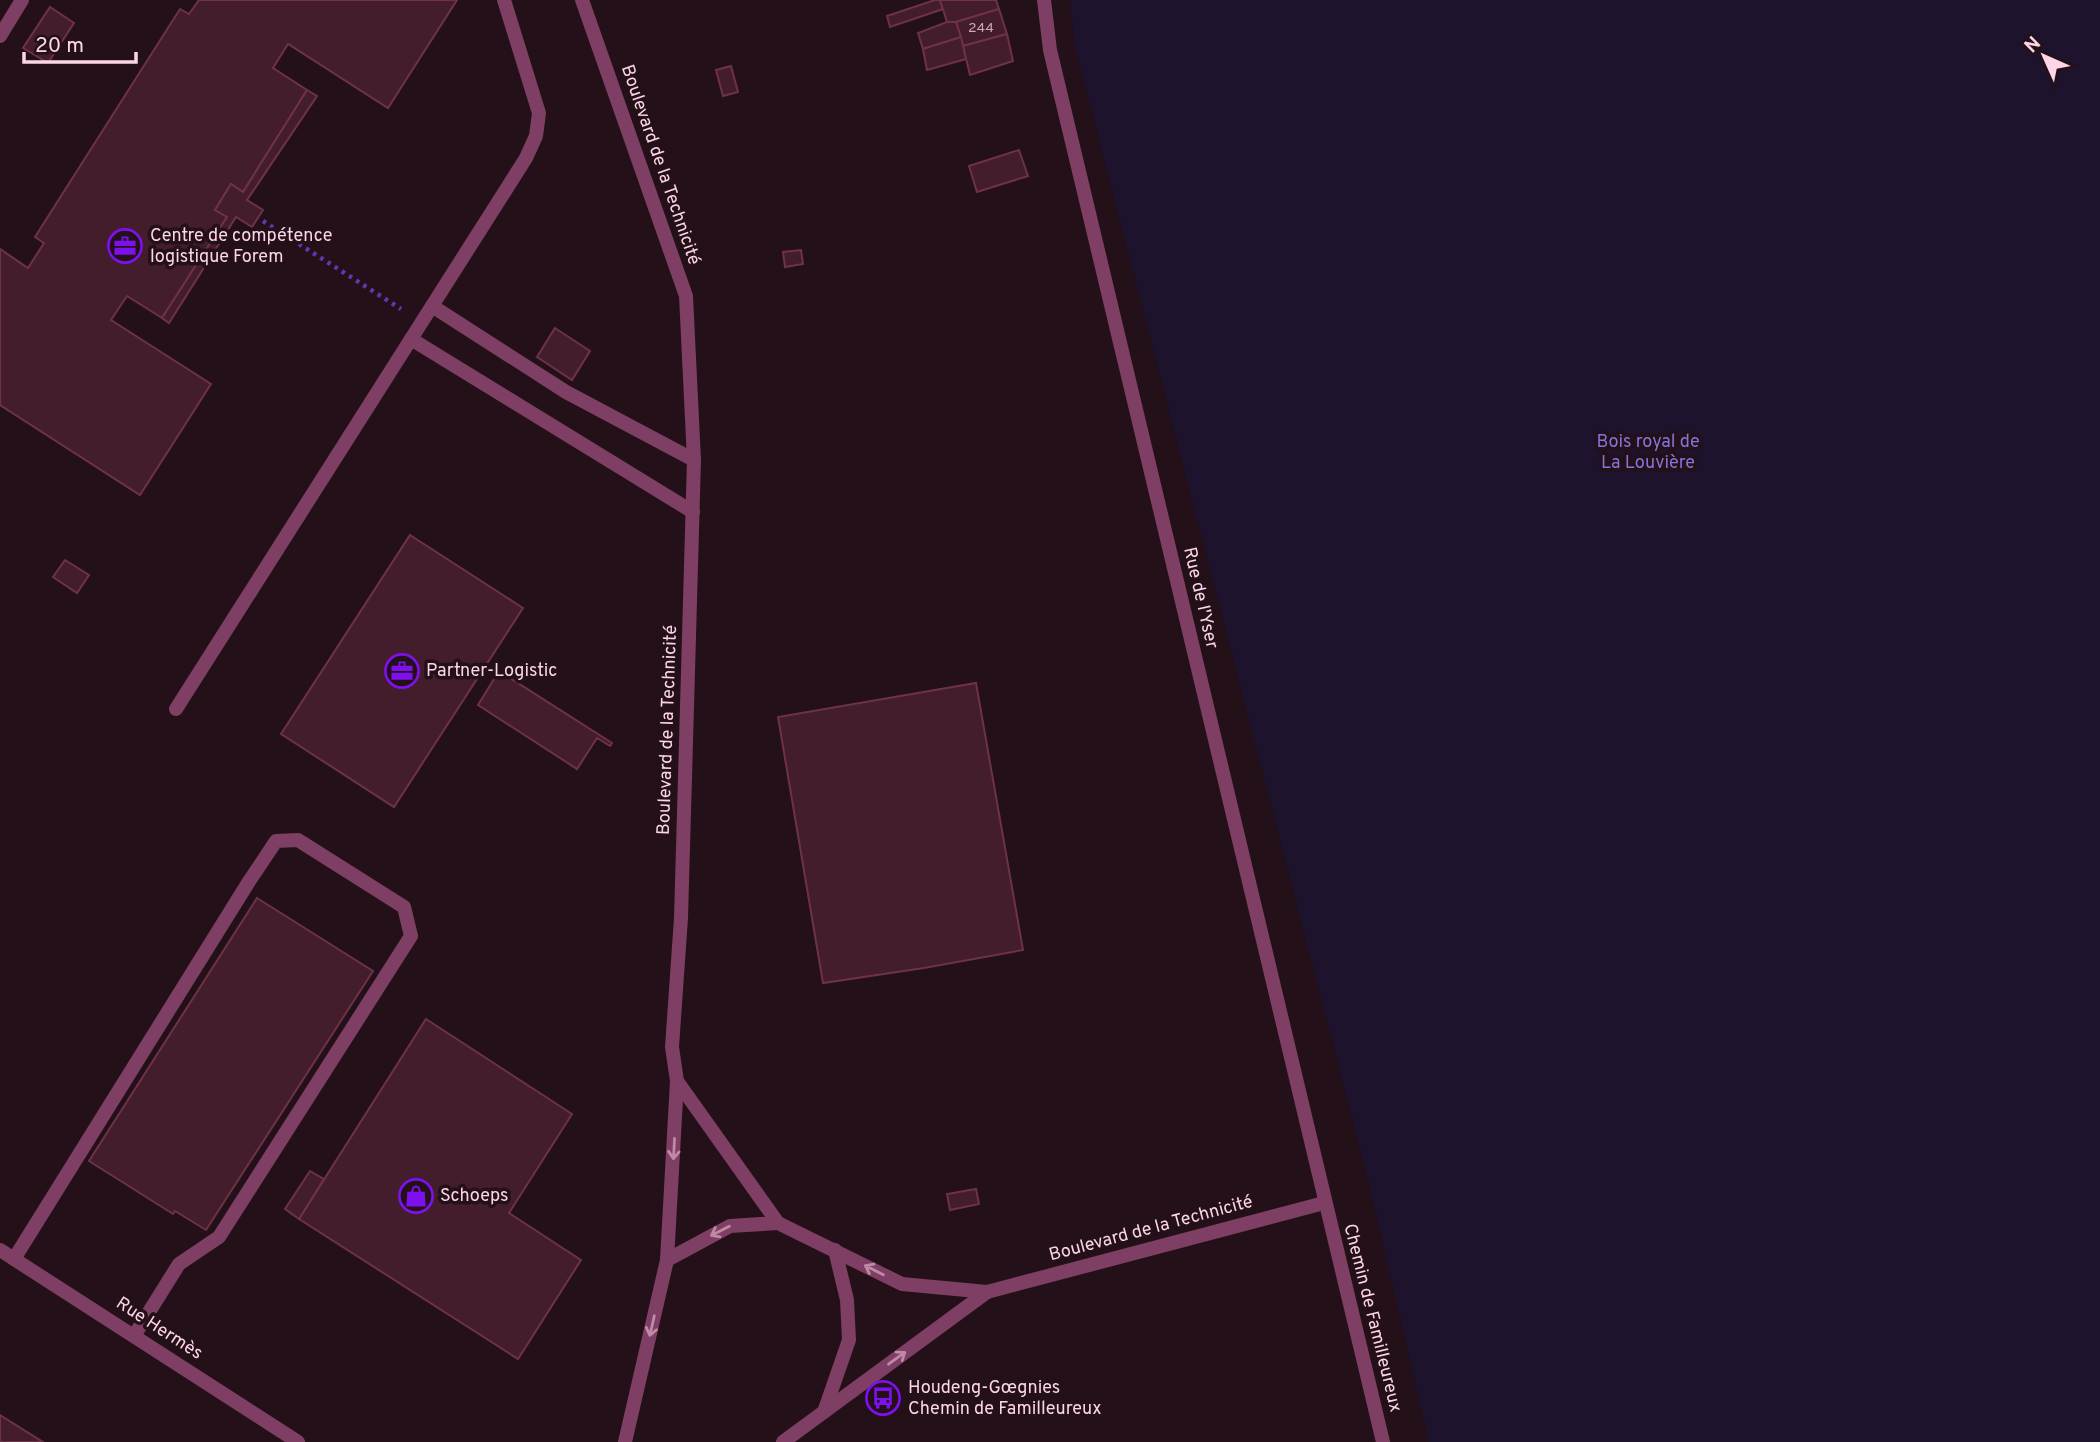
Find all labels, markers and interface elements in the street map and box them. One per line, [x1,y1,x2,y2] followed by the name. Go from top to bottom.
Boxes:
[968,20,994,37] house number: 244
[24,21,136,65] scale bar
[2009,21,2079,91] north arrow
[2020,32,2047,59] text: N
[35,33,84,60] text: 20 m
[615,62,705,268] street label: Boulevard de la Technicité
[150,225,333,269] place label: Centre de compétence logistique Forem
[106,227,144,265] office icon: Centre de compétence logistique Forem
[1596,431,1700,475] park label: Bois royal de La Louvière
[1177,545,1223,651] street label: Rue de l'Yser
[653,625,683,835] street label: Boulevard de la Technicité
[383,652,421,690] office icon: Partner-Logistic
[426,660,557,683] place label: Partner-Logistic
[667,1137,680,1160] one-way arrow
[397,1177,435,1215] shop icon: Schoeps
[440,1185,509,1208] place label: Schoeps
[1046,1191,1256,1267] street label: Boulevard de la Technicité
[1337,1221,1407,1415] street label: Chemin de Familleureux
[710,1225,731,1239] one-way arrow
[864,1262,884,1276] one-way arrow
[111,1292,207,1366] street label: Rue Hermès
[645,1314,658,1337] one-way arrow
[887,1351,906,1365] one-way arrow
[908,1377,1102,1421] place label: Houdeng-Gœgnies Chemin de Familleureux
[864,1379,902,1417] bus stop icon: Houdeng-Gœgnies Chemin de Familleureux

